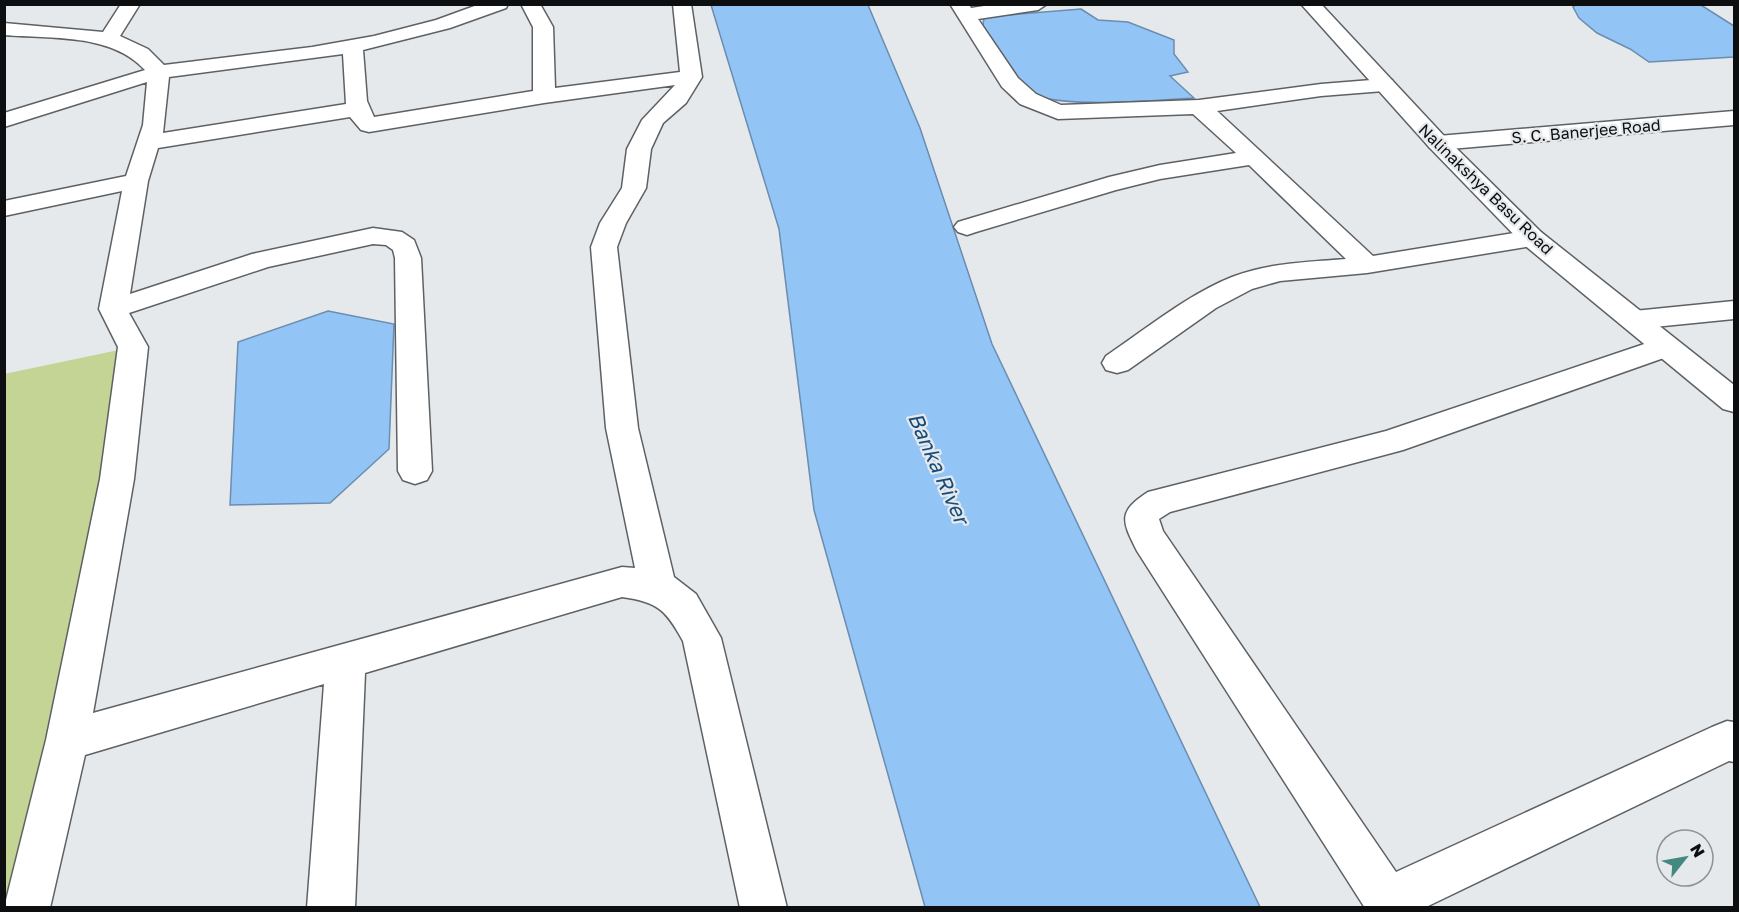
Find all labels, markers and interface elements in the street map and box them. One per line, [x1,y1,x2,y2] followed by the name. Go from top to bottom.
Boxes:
[1511,115,1661,147] street label: S. C. Banerjee Road
[1415,120,1557,258] street label: Nalinakshya Basu Road
[903,408,976,530] water label: Banka River
[1655,828,1715,888] north arrow
[1686,840,1710,861] text: N

